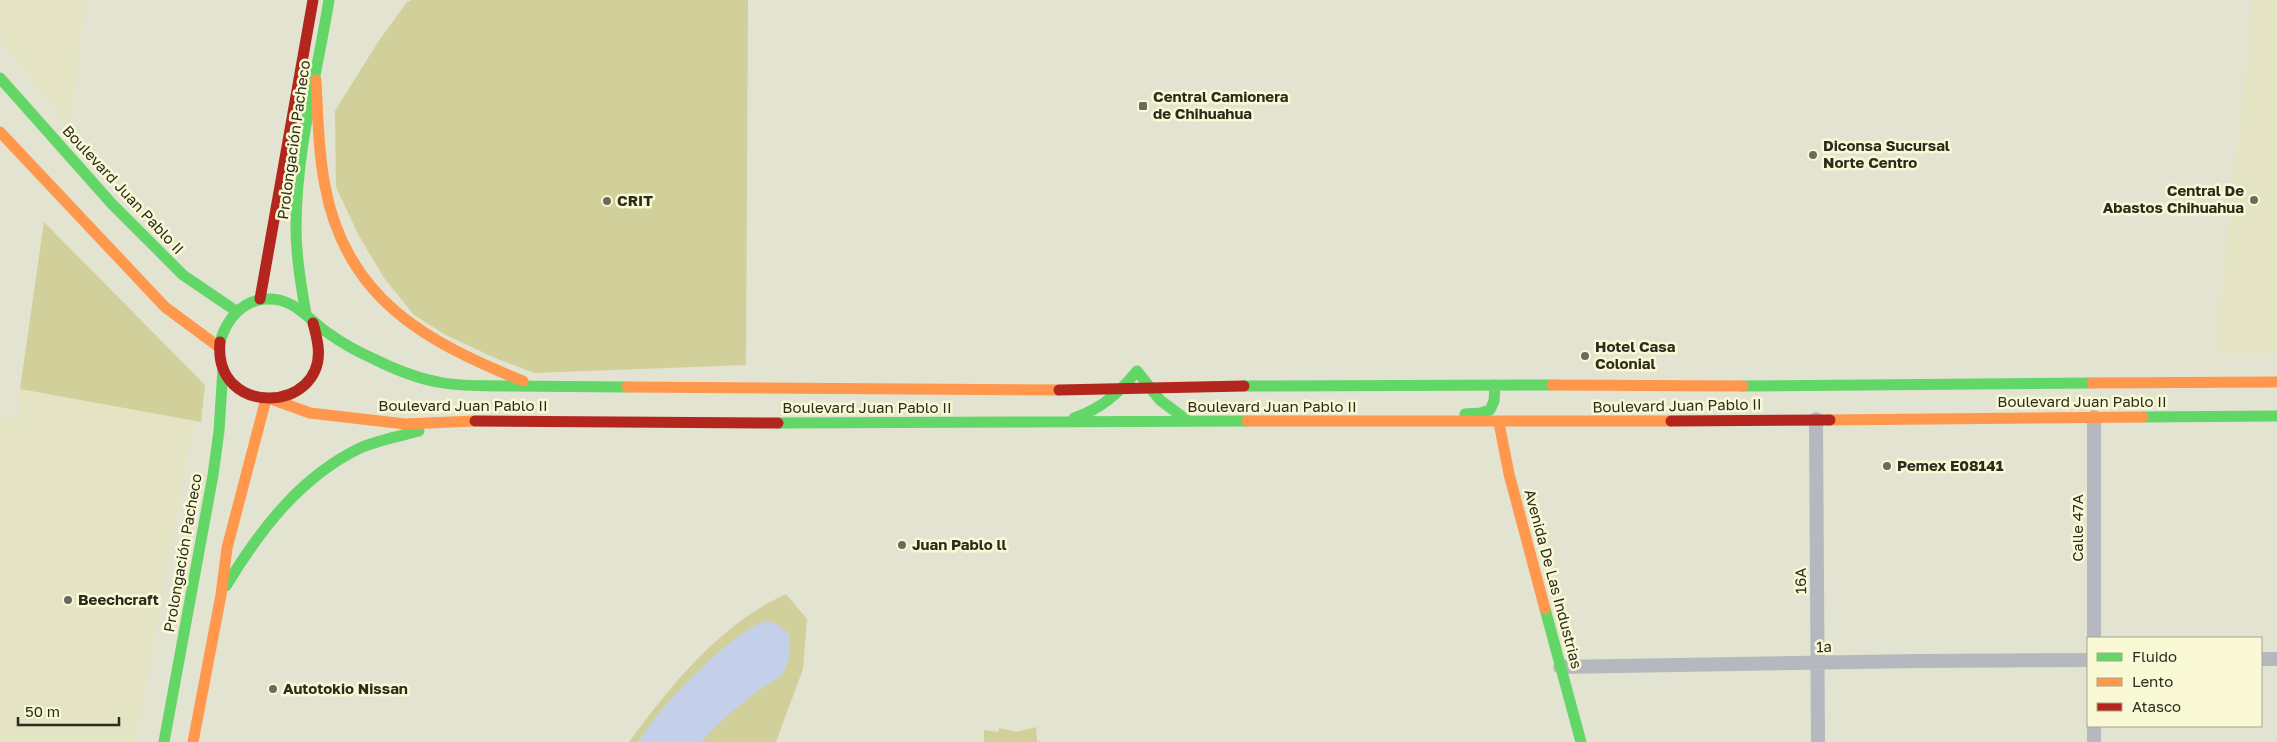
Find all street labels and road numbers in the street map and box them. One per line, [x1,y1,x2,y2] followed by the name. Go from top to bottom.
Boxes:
[273,59,313,221] street label: Prolongación Pacheco
[59,121,188,257] street label: Boulevard Juan Pablo II
[1997,392,2167,410] street label: Boulevard Juan Pablo II
[1592,395,1762,415] street label: Boulevard Juan Pablo II
[378,396,548,414] street label: Boulevard Juan Pablo II
[1187,397,1357,415] street label: Boulevard Juan Pablo II
[782,398,952,416] street label: Boulevard Juan Pablo II
[159,472,205,634] street label: Prolongación Pacheco
[1521,487,1587,670] street label: Avenida De Las Industrias
[2068,494,2086,562] street label: Calle 47A
[1791,568,1809,594] street label: 16A
[1816,637,1832,655] street label: 1a

